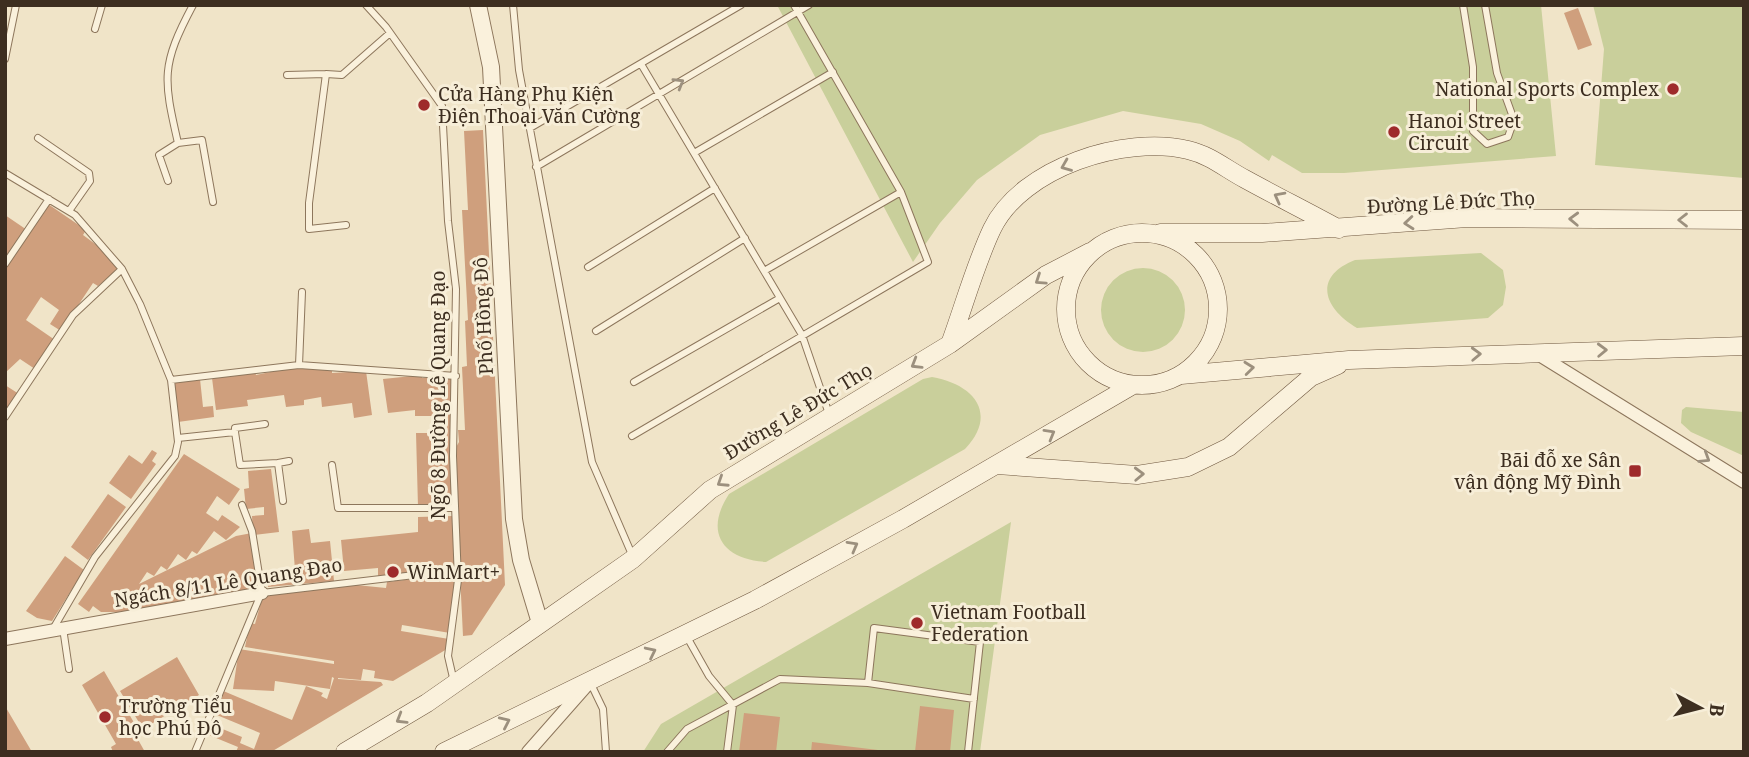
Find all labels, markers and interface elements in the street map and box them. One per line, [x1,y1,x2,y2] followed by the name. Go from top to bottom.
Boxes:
[1435,76,1659,102] place label: National Sports Complex
[672,78,685,91] one-way arrow
[438,81,640,129] place label: Cửa Hàng Phụ Kiện Điện Thoại Văn Cường
[1665,81,1681,97] marker: National Sports Complex
[416,97,432,113] marker: Cửa Hàng Phụ Kiện Điện Thoại Văn Cường
[1408,108,1521,156] place label: Hanoi Street Circuit
[1386,124,1402,140] marker: Hanoi Street Circuit
[1061,157,1073,171] one-way arrow
[1366,185,1536,219] street label: Đường Lê Đức Thọ
[1274,192,1286,205] one-way arrow
[1569,212,1580,227] one-way arrow
[1677,212,1688,228] one-way arrow
[1404,215,1415,230] one-way arrow
[467,257,499,375] street label: Phố Hồng Đô
[425,271,451,519] street label: Ngõ 8 Đường Lê Quang Đạo
[1035,272,1048,284] one-way arrow
[1597,342,1608,358] one-way arrow
[1471,347,1482,362] one-way arrow
[719,356,877,466] street label: Đường Lê Đức Thọ
[910,356,923,369] one-way arrow
[1243,360,1255,375] one-way arrow
[1042,429,1055,442] one-way arrow
[1454,447,1621,495] place label: Bãi đỗ xe Sân vận động Mỹ Đình
[1697,450,1710,463] one-way arrow
[1627,463,1643,479] marker: Bãi đỗ xe Sân vận động Mỹ Đình
[1133,466,1144,481] one-way arrow
[716,474,729,487] one-way arrow
[845,541,858,555] one-way arrow
[112,551,344,613] street label: Ngách 8/11 Lê Quang Đạo
[407,559,500,585] place label: WinMart+
[385,564,401,580] marker: WinMart+
[931,599,1086,647] place label: Vietnam Football Federation
[909,615,925,631] marker: Vietnam Football Federation
[644,647,656,661] one-way arrow
[1665,673,1735,743] north arrow
[119,693,232,741] place label: Trường Tiểu học Phú Đô
[1703,702,1731,718] text: B
[97,709,113,725] marker: Trường Tiểu học Phú Đô
[395,711,408,724] one-way arrow
[498,716,510,730] one-way arrow

